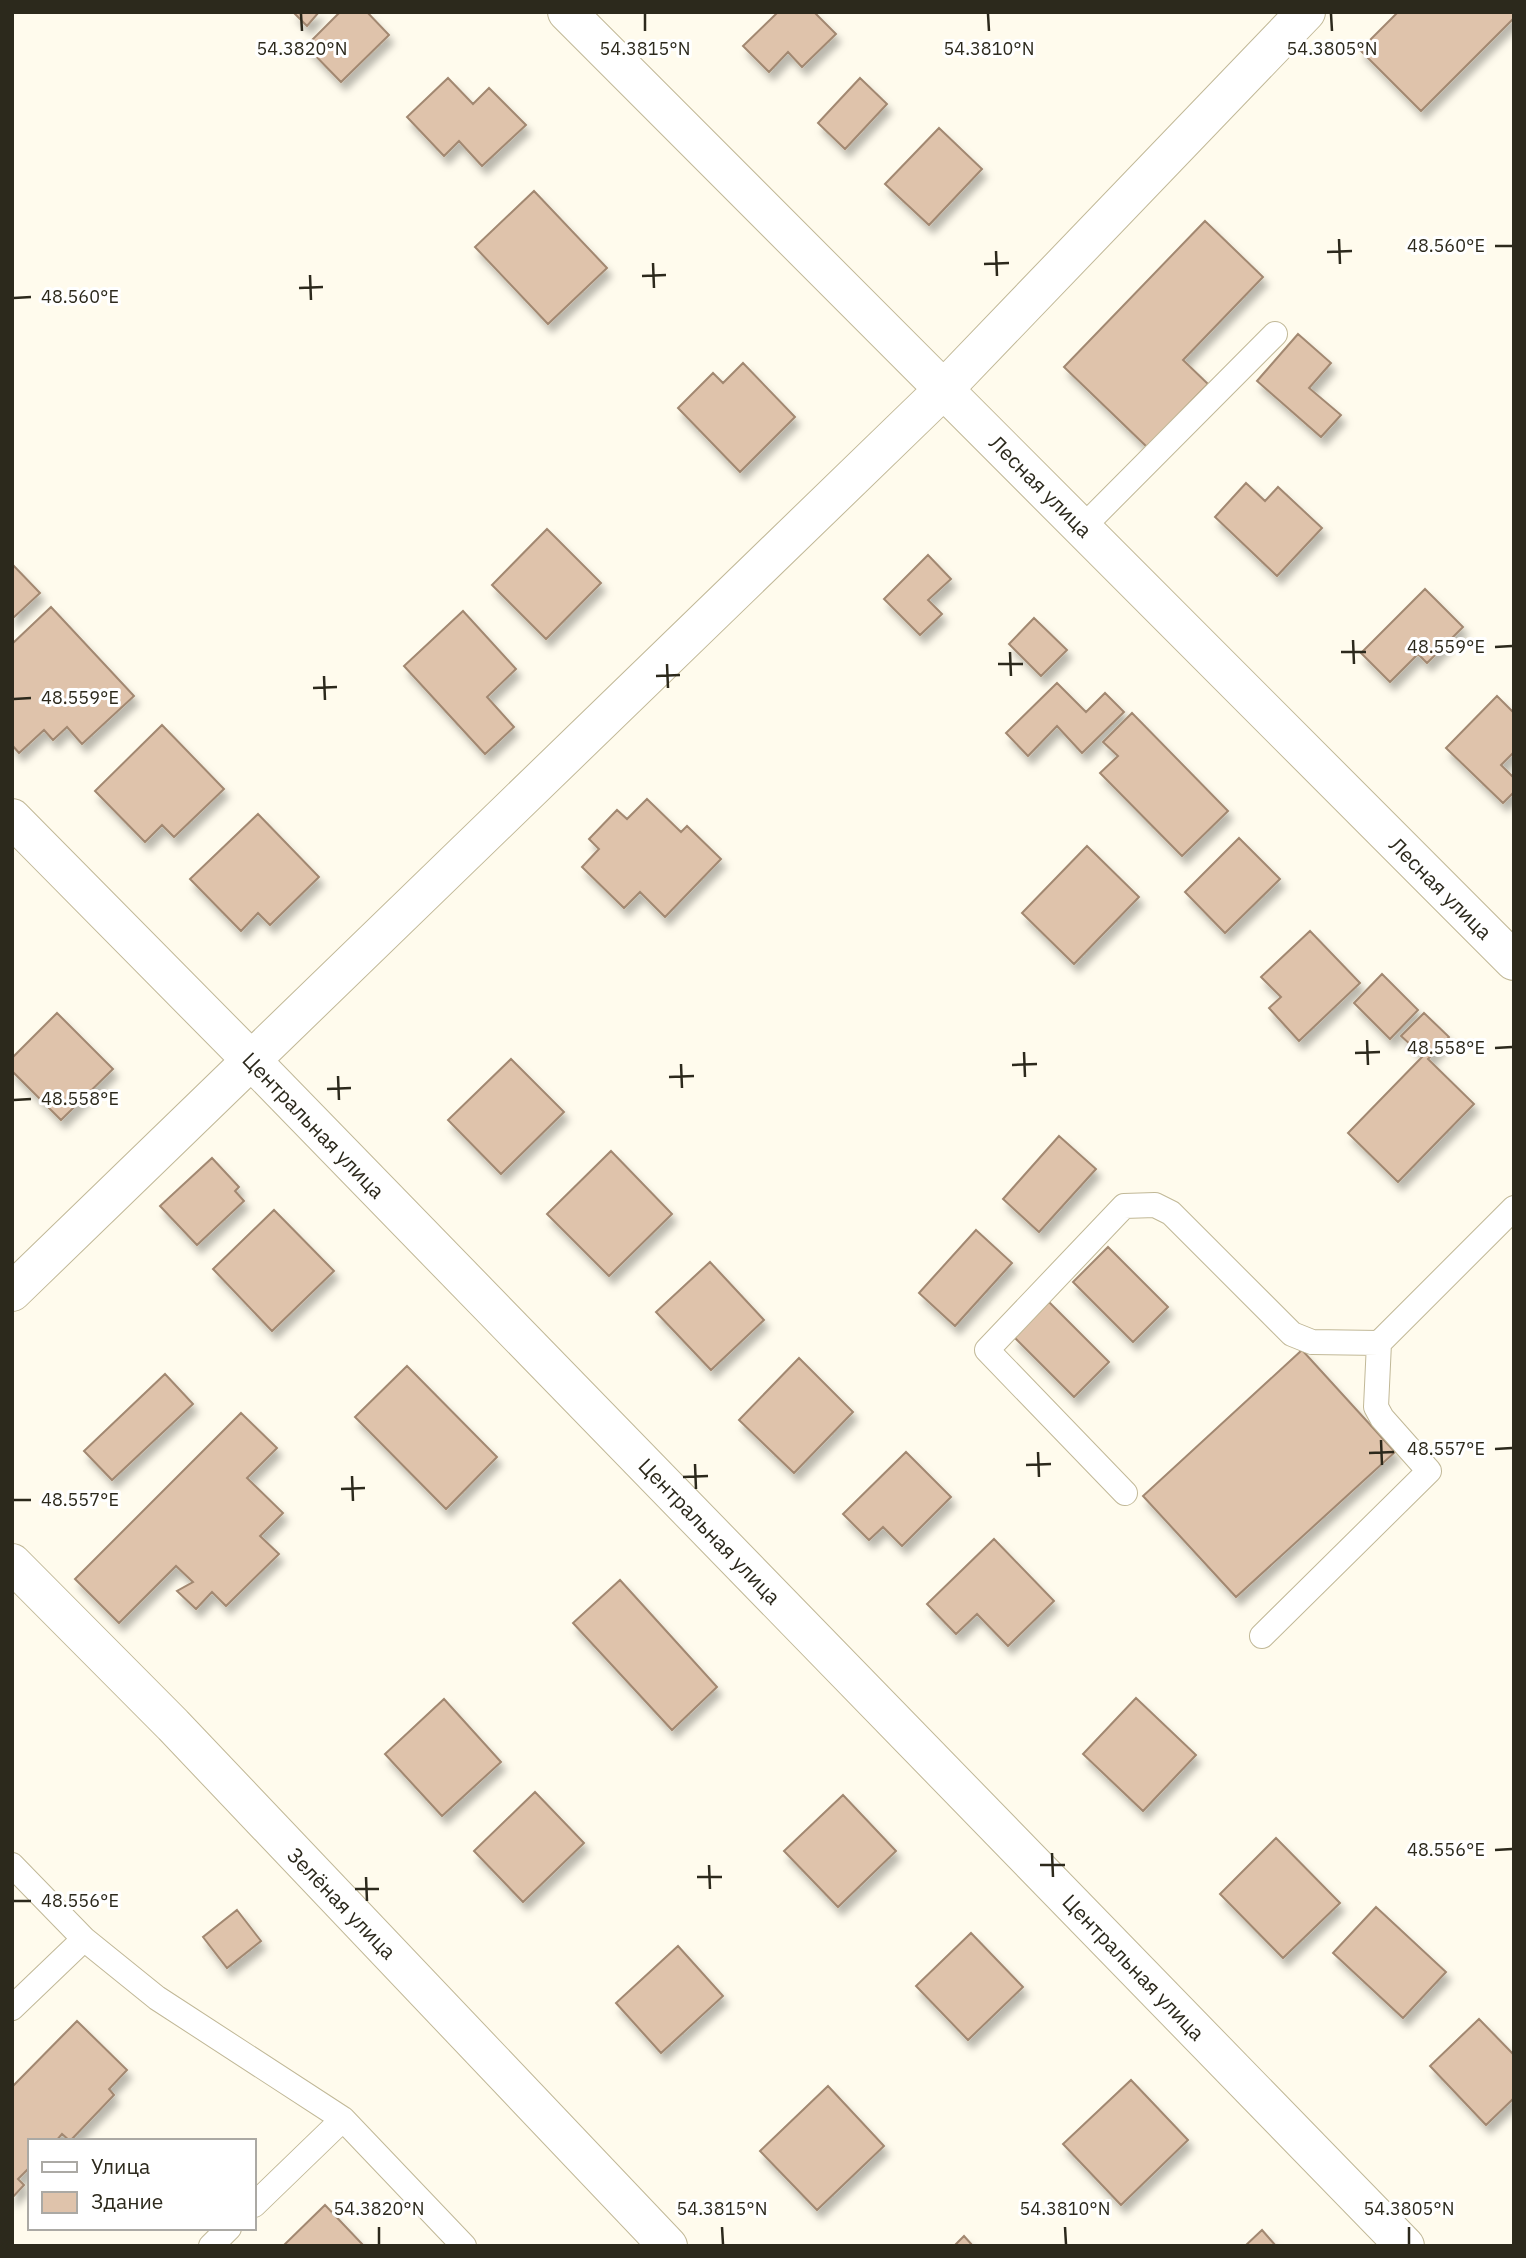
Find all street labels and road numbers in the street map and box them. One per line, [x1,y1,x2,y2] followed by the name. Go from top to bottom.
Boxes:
[984,429,1098,543] street label: Лесная улица
[1384,831,1498,945] street label: Лесная улица
[237,1046,391,1204] street label: Центральная улица
[633,1452,787,1610] street label: Центральная улица
[281,1841,403,1965] street label: Зелёная улица
[1057,1888,1211,2046] street label: Центральная улица

